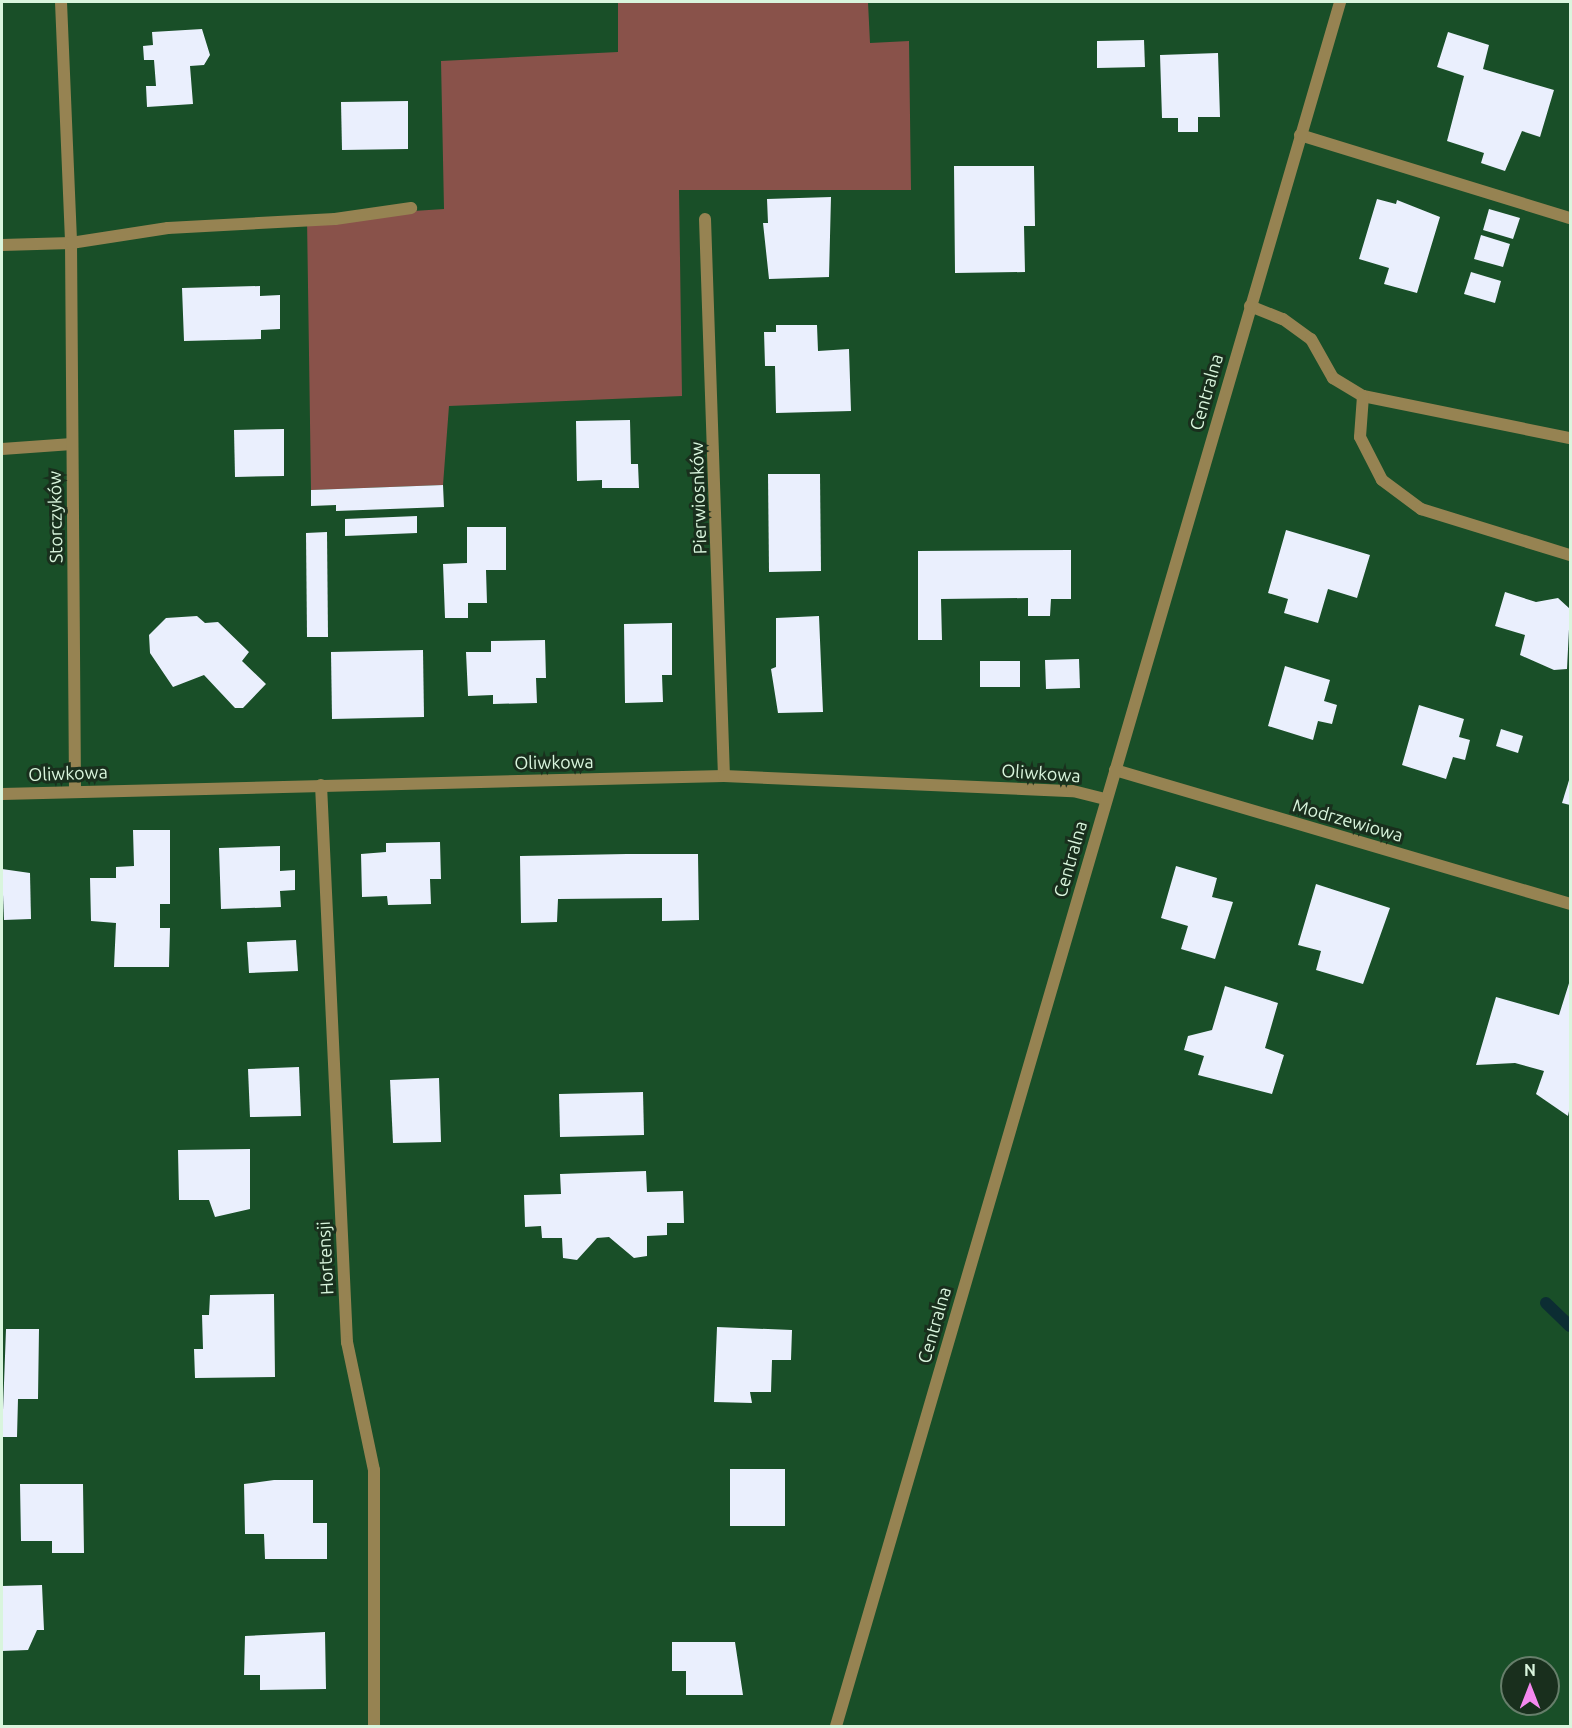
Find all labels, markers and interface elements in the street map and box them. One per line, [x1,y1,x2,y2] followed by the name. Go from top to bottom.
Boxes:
[1185,351,1227,433] street label: Centralna
[685,441,711,555] street label: Pierwiosnków
[43,471,67,563] street label: Storczyków
[514,751,594,773] street label: Oliwkowa
[1001,759,1081,787] street label: Oliwkowa
[28,761,108,785] street label: Oliwkowa
[1290,794,1406,846] street label: Modrzewiowa
[1049,818,1091,900] street label: Centralna
[312,1221,338,1295] street label: Hortensji
[913,1284,955,1366] street label: Centralna
[1500,1656,1560,1716] north arrow
[1524,1661,1536,1679] text: N

